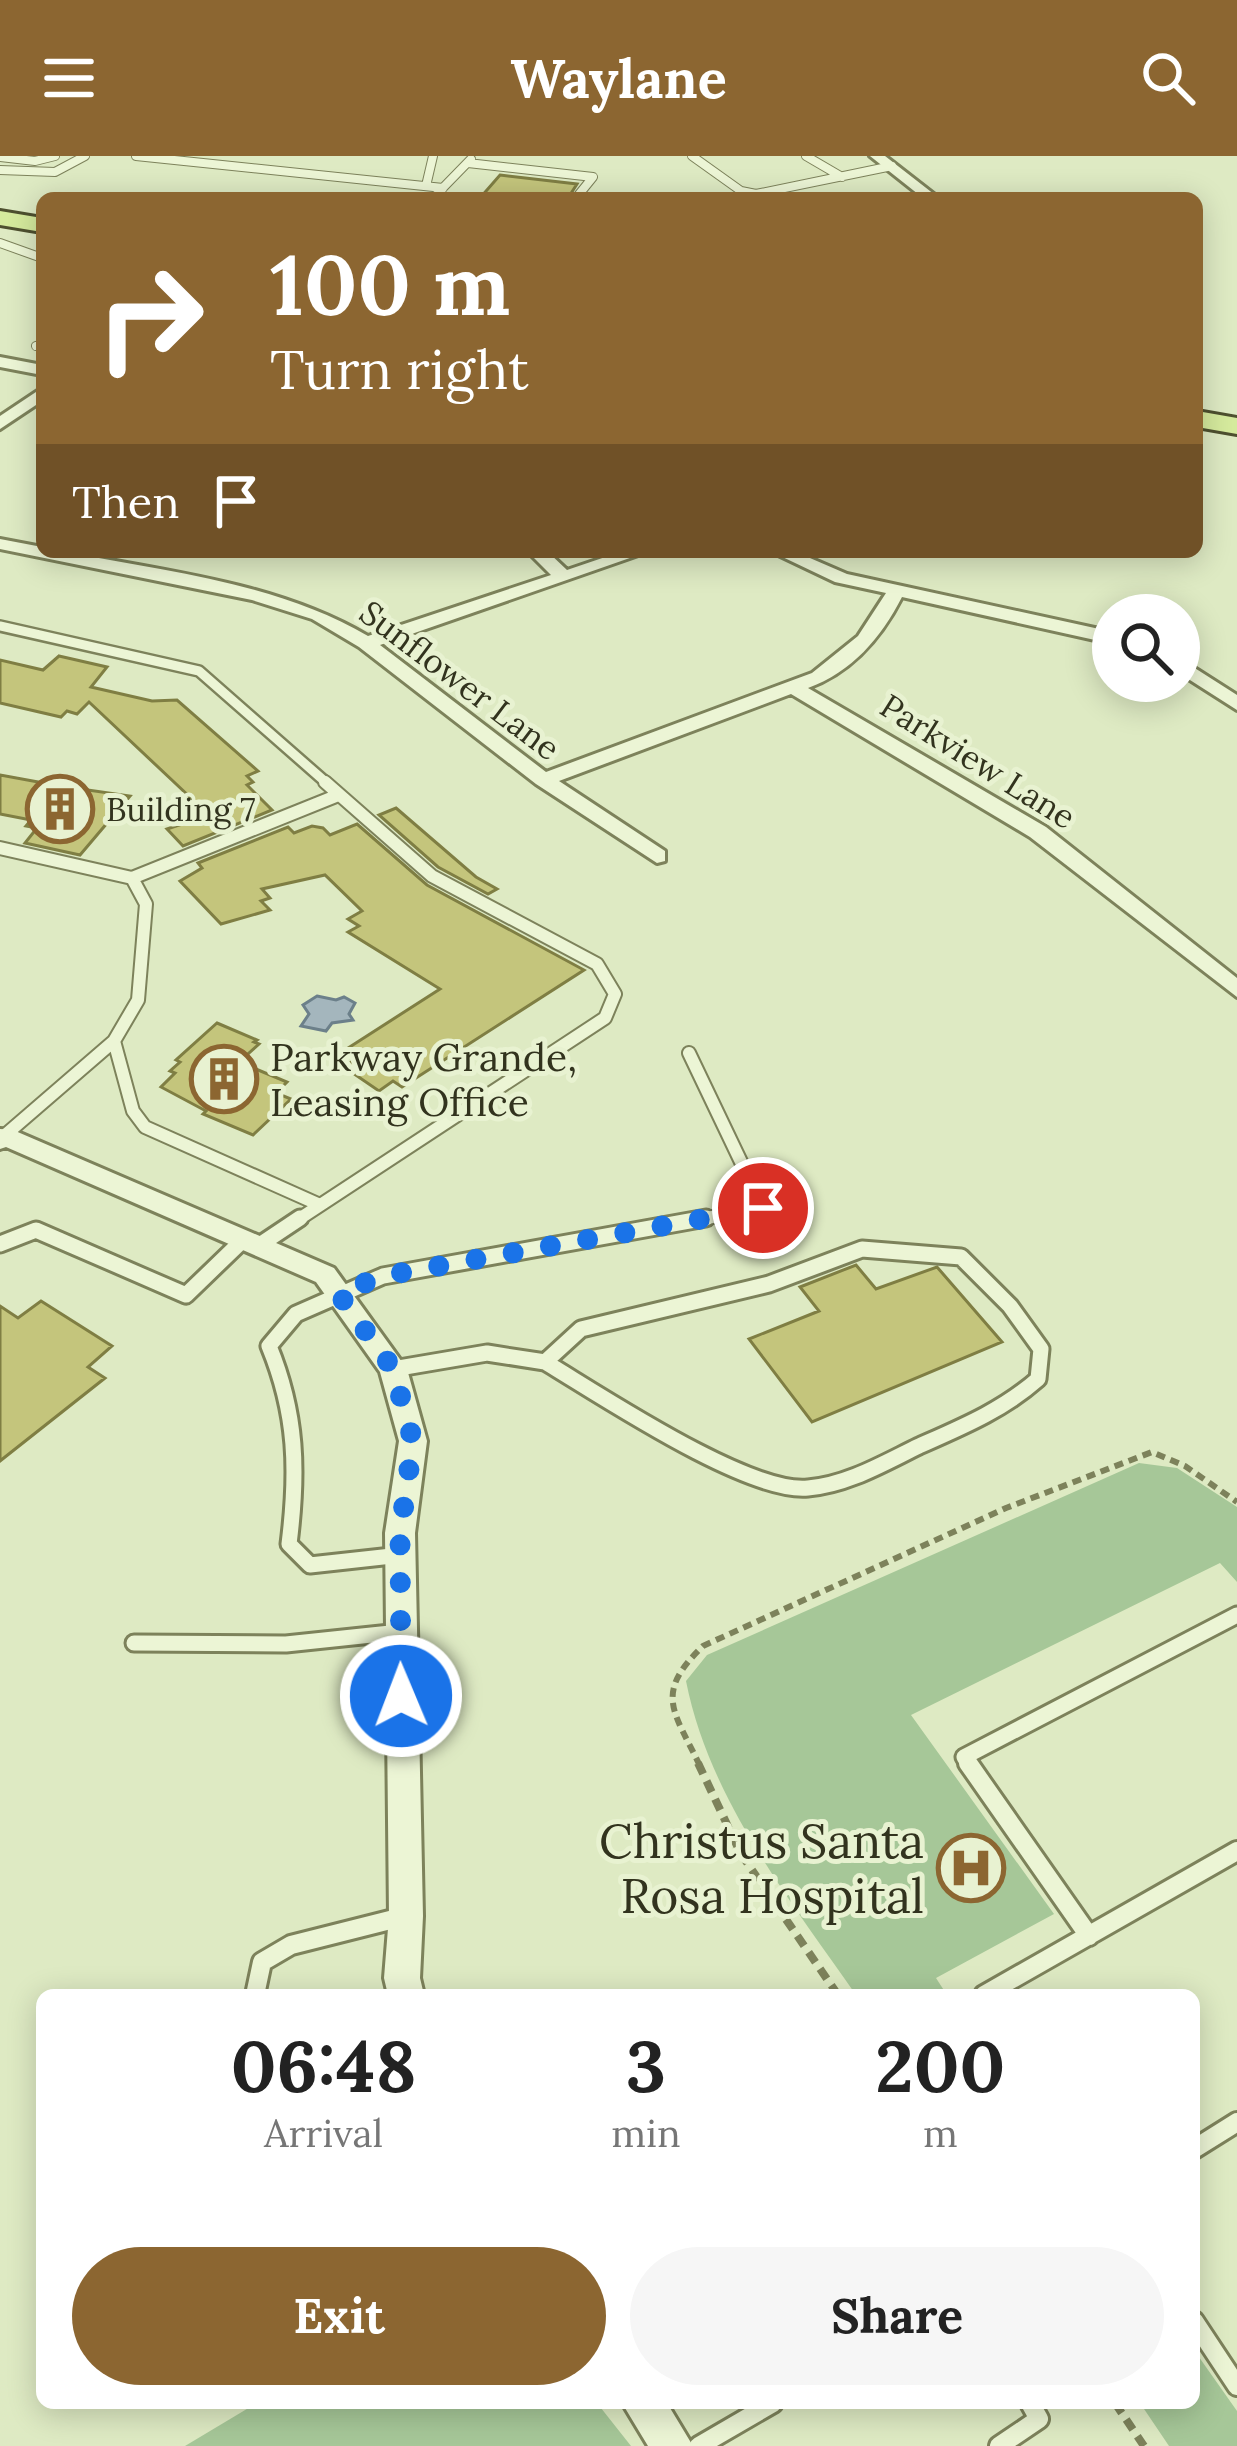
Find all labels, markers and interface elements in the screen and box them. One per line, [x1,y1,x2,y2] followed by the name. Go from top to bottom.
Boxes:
[510,44,727,113] text: Waylane
[36,45,102,111] icon: menu
[1135,45,1201,111] icon: search
[270,230,510,338] text: 100 m
[72,240,228,396] icon: right
[270,335,529,404] text: Turn right
[203,468,269,534] icon: arrive
[72,473,179,530] text: Then
[352,591,568,769] street label: Sunflower Lane
[1092,594,1200,702] map controls
[1092,594,1200,702] button: search
[873,684,1083,838] street label: Parkview Lane
[25,774,95,844] building icon: Building 7
[106,788,255,830] place label: Building 7
[270,1032,577,1127] place label: Parkway Grande, Leasing Office
[189,1044,259,1114] building icon: Parkway Grande, Leasing Office
[712,1157,814,1259] pin
[730,1175,796,1241] icon: arrive
[338,1633,464,1759] position arrow
[599,1810,924,1926] place label: Christus Santa Rosa Hospital
[936,1833,1006,1903] hospital icon: Christus Santa Rosa Hospital
[231,2020,416,2112] text: 06:48
[626,2020,666,2112] text: 3
[875,2020,1005,2112] text: 200
[264,2108,383,2158] text: Arrival
[611,2108,681,2158] text: min
[923,2108,958,2158] text: m
[72,2247,606,2385] button: Exit
[630,2247,1164,2385] button: Share

